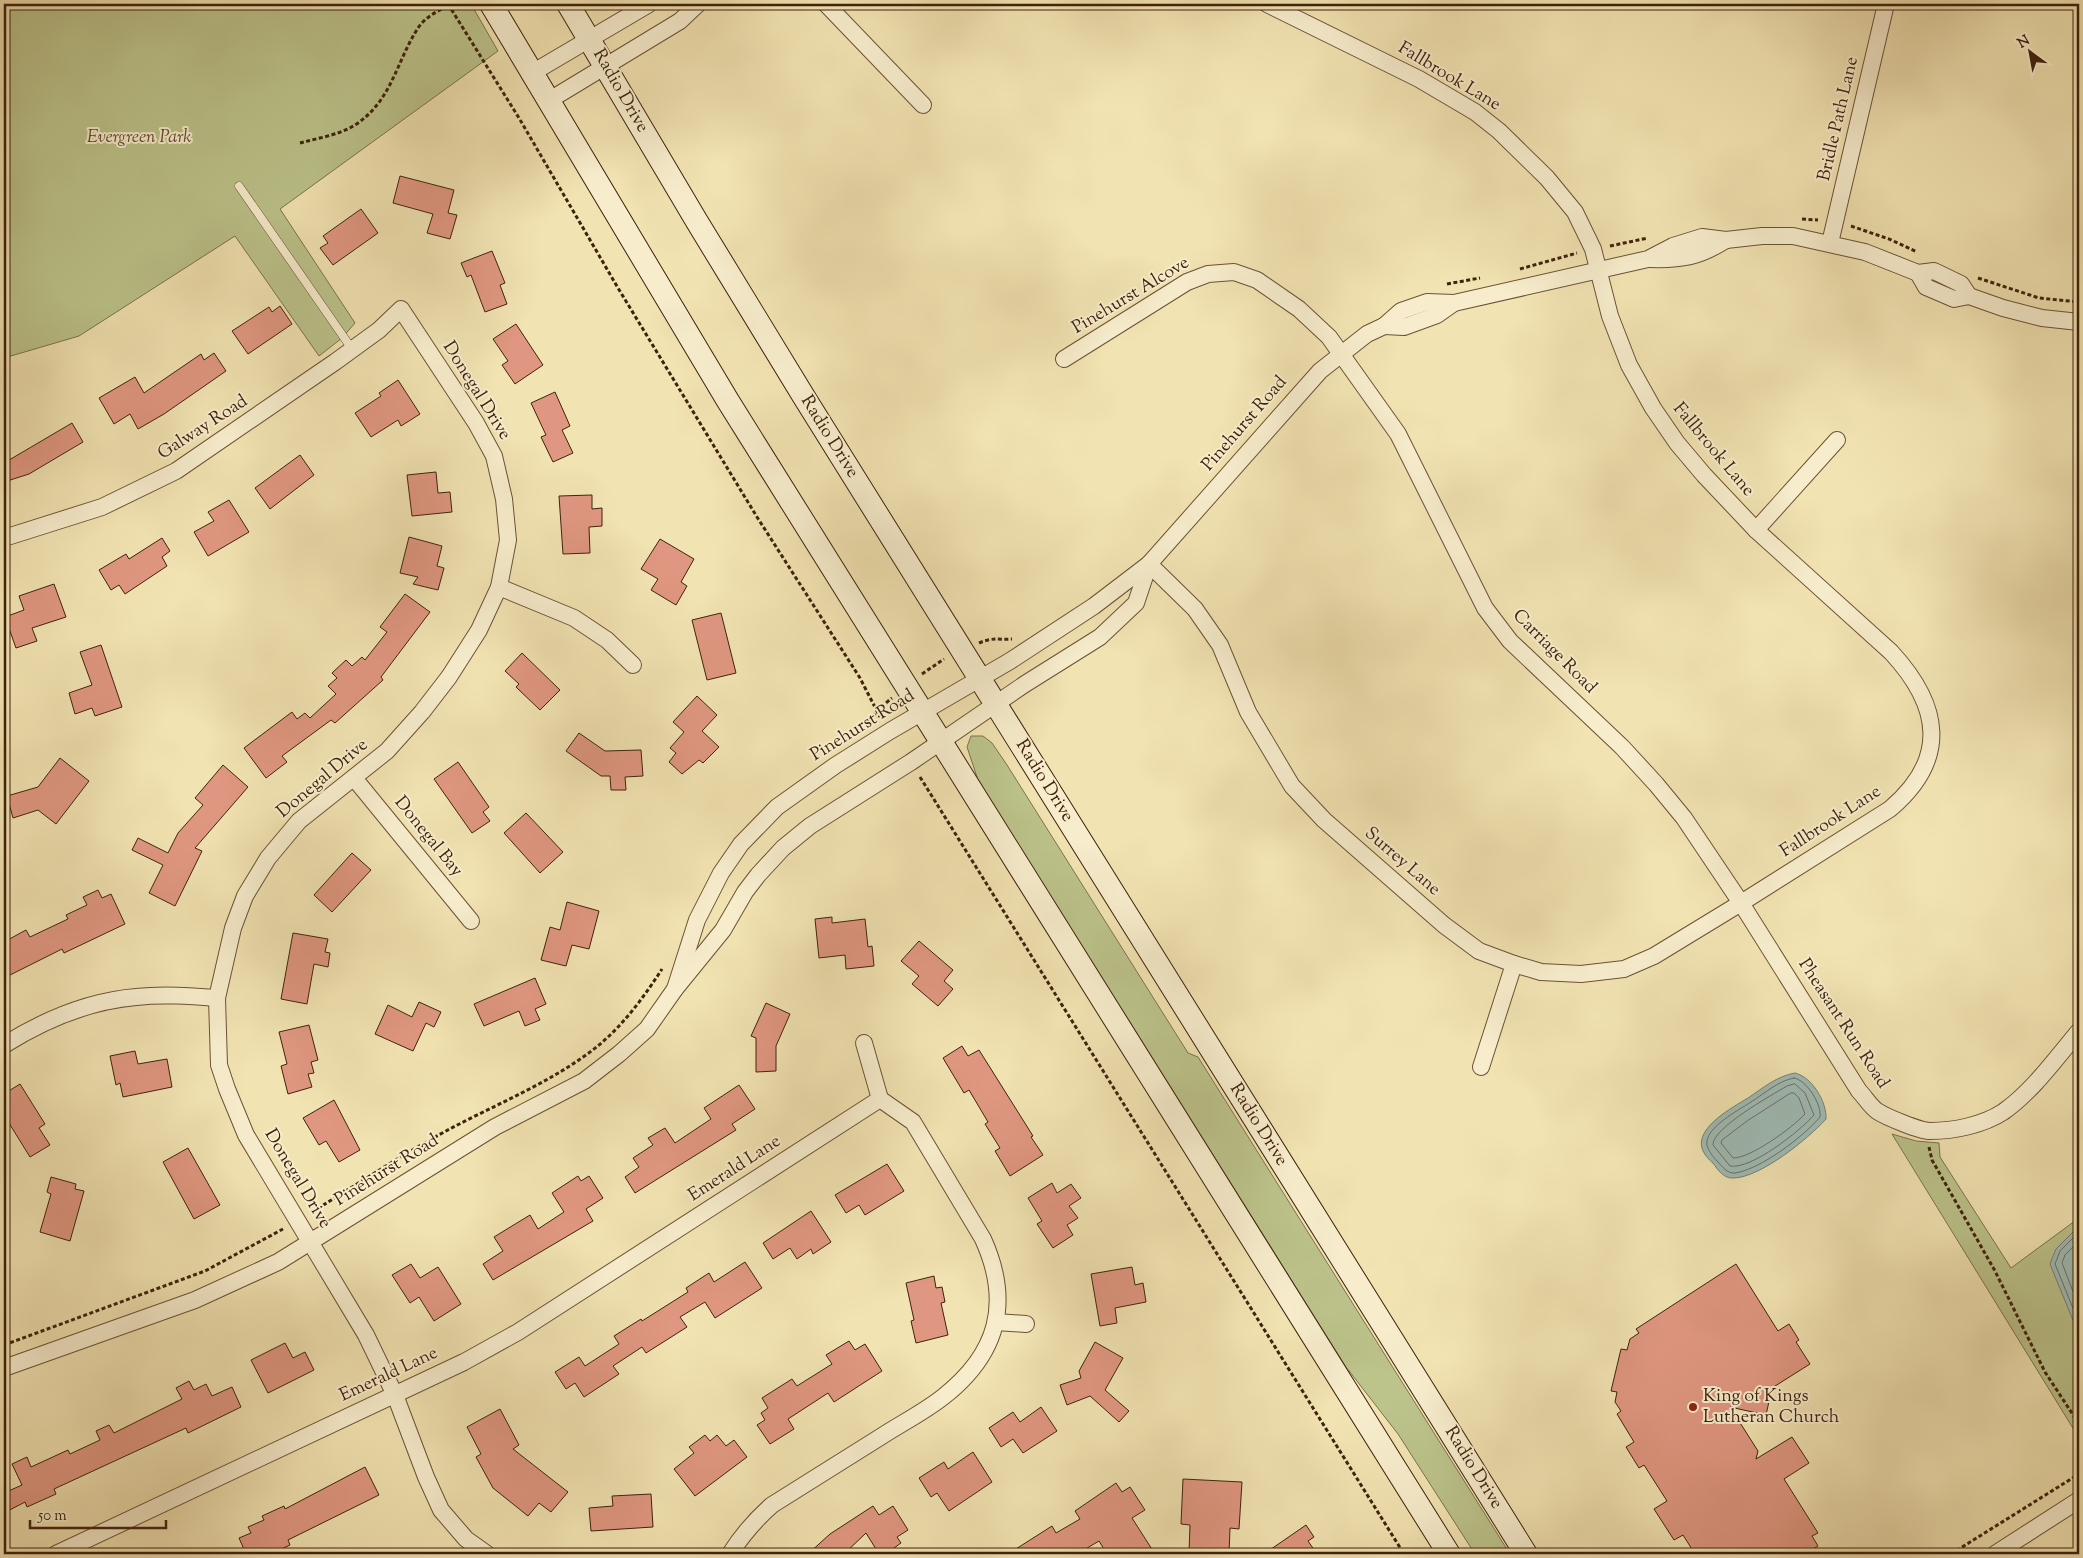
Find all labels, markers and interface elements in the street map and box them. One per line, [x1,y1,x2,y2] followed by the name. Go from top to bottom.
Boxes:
[2006,28,2056,78] north arrow
[2014,31,2034,54] text: N
[1393,36,1505,118] street label: Fallbrook Lane
[585,44,655,138] street label: Radio Drive
[1812,54,1866,184] street label: Bridle Path Lane
[87,125,191,151] park label: Evergreen Park
[1067,251,1195,341] street label: Pinehurst Alcove
[435,337,517,445] street label: Donegal Drive
[1196,371,1294,477] street label: Pinehurst Road
[153,389,253,467] street label: Galway Road
[793,391,865,483] street label: Radio Drive
[1666,397,1760,503] street label: Fallbrook Lane
[1506,604,1602,700] street label: Carriage Road
[806,683,920,769] street label: Pinehurst Road
[272,733,374,825] street label: Donegal Drive
[1008,735,1080,827] street label: Radio Drive
[1775,780,1887,864] street label: Fallbrook Lane
[387,791,469,883] street label: Donegal Bay
[1358,822,1446,902] street label: Surrey Lane
[1791,954,1895,1094] street label: Pheasant Run Road
[1222,1079,1294,1171] street label: Radio Drive
[257,1124,337,1234] street label: Donegal Drive
[330,1128,444,1214] street label: Pinehurst Road
[684,1129,786,1209] street label: Emerald Lane
[336,1341,442,1409] street label: Emerald Lane
[1703,1384,1840,1431] place label: King of Kings Lutheran Church
[1687,1401,1699,1413] marker: King of Kings Lutheran Church
[1437,1422,1509,1514] street label: Radio Drive
[30,1498,166,1530] scale bar
[37,1506,67,1527] text: 50 m

